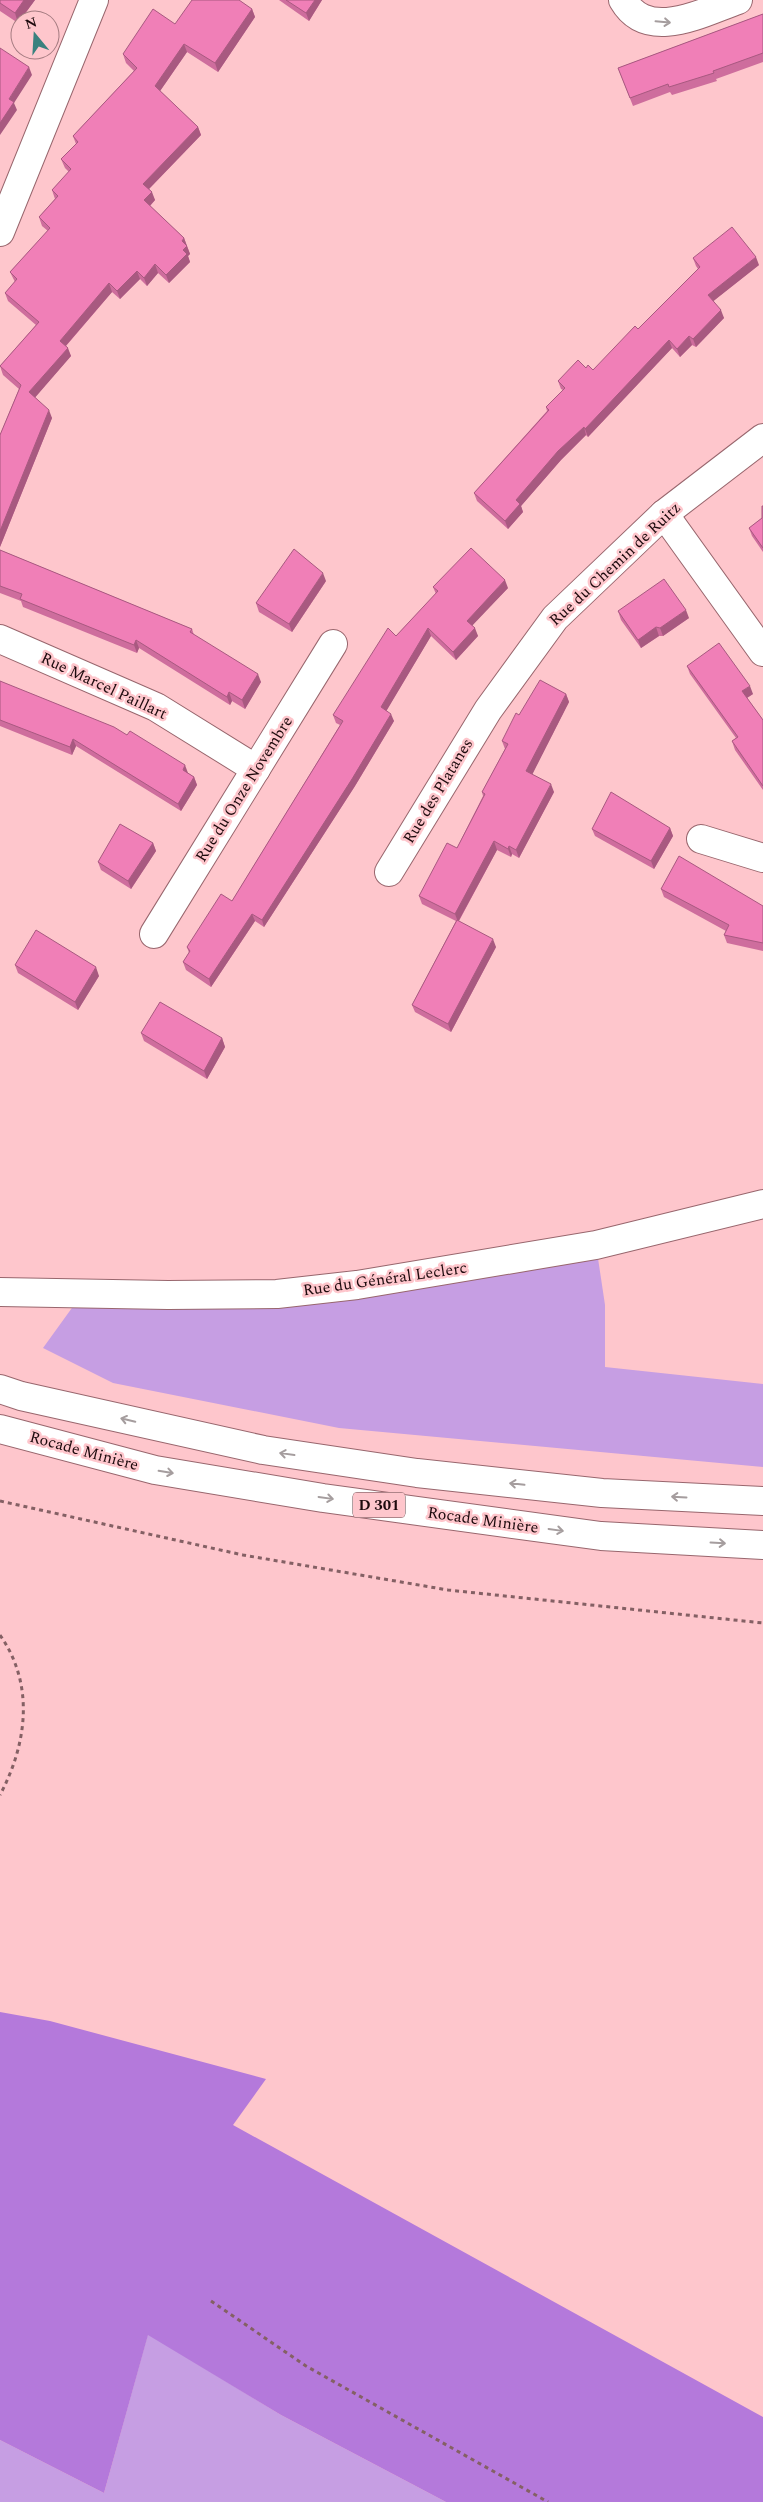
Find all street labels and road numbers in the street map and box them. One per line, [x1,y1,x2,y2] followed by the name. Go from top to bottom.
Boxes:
[544,496,686,632] street label: Rue du Chemin de Ruitz
[37,646,171,726] street label: Rue Marcel Paillart
[189,711,299,867] street label: Rue du Onze Novembre
[397,734,479,848] street label: Rue des Platanes
[302,1256,468,1302] street label: Rue du Général Leclerc
[27,1425,141,1477] street label: Rocade Minière
[353,1492,405,1518] road number: D 301
[426,1500,540,1540] street label: Rocade Minière

